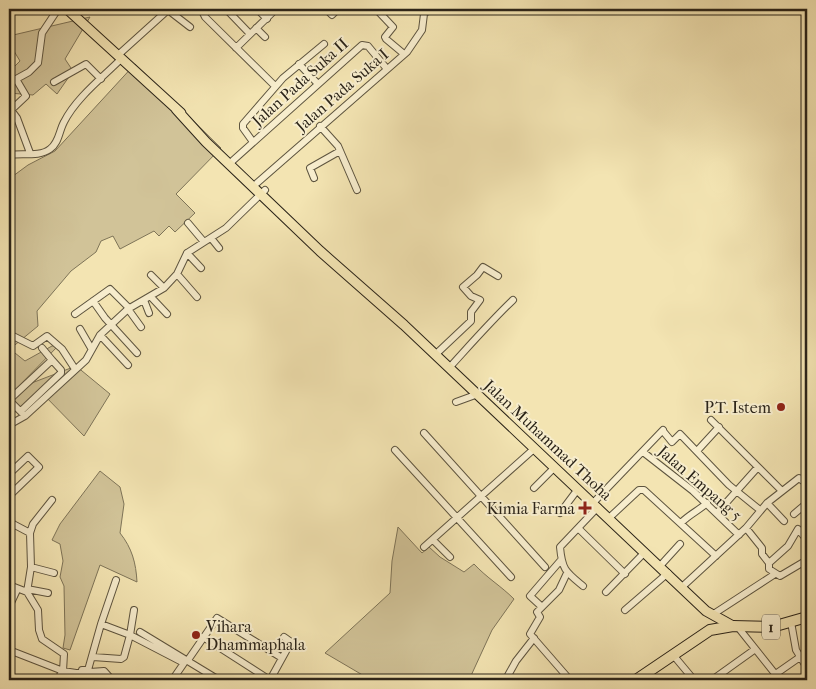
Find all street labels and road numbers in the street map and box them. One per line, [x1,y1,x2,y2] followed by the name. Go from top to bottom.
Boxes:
[248,34,352,130] street label: Jalan Pada Suka II
[292,45,392,135] street label: Jalan Pada Suka I
[479,374,616,505] street label: Jalan Muhammad Thoha
[653,440,746,525] street label: Jalan Empang 5
[762,614,780,640] road number: 1

